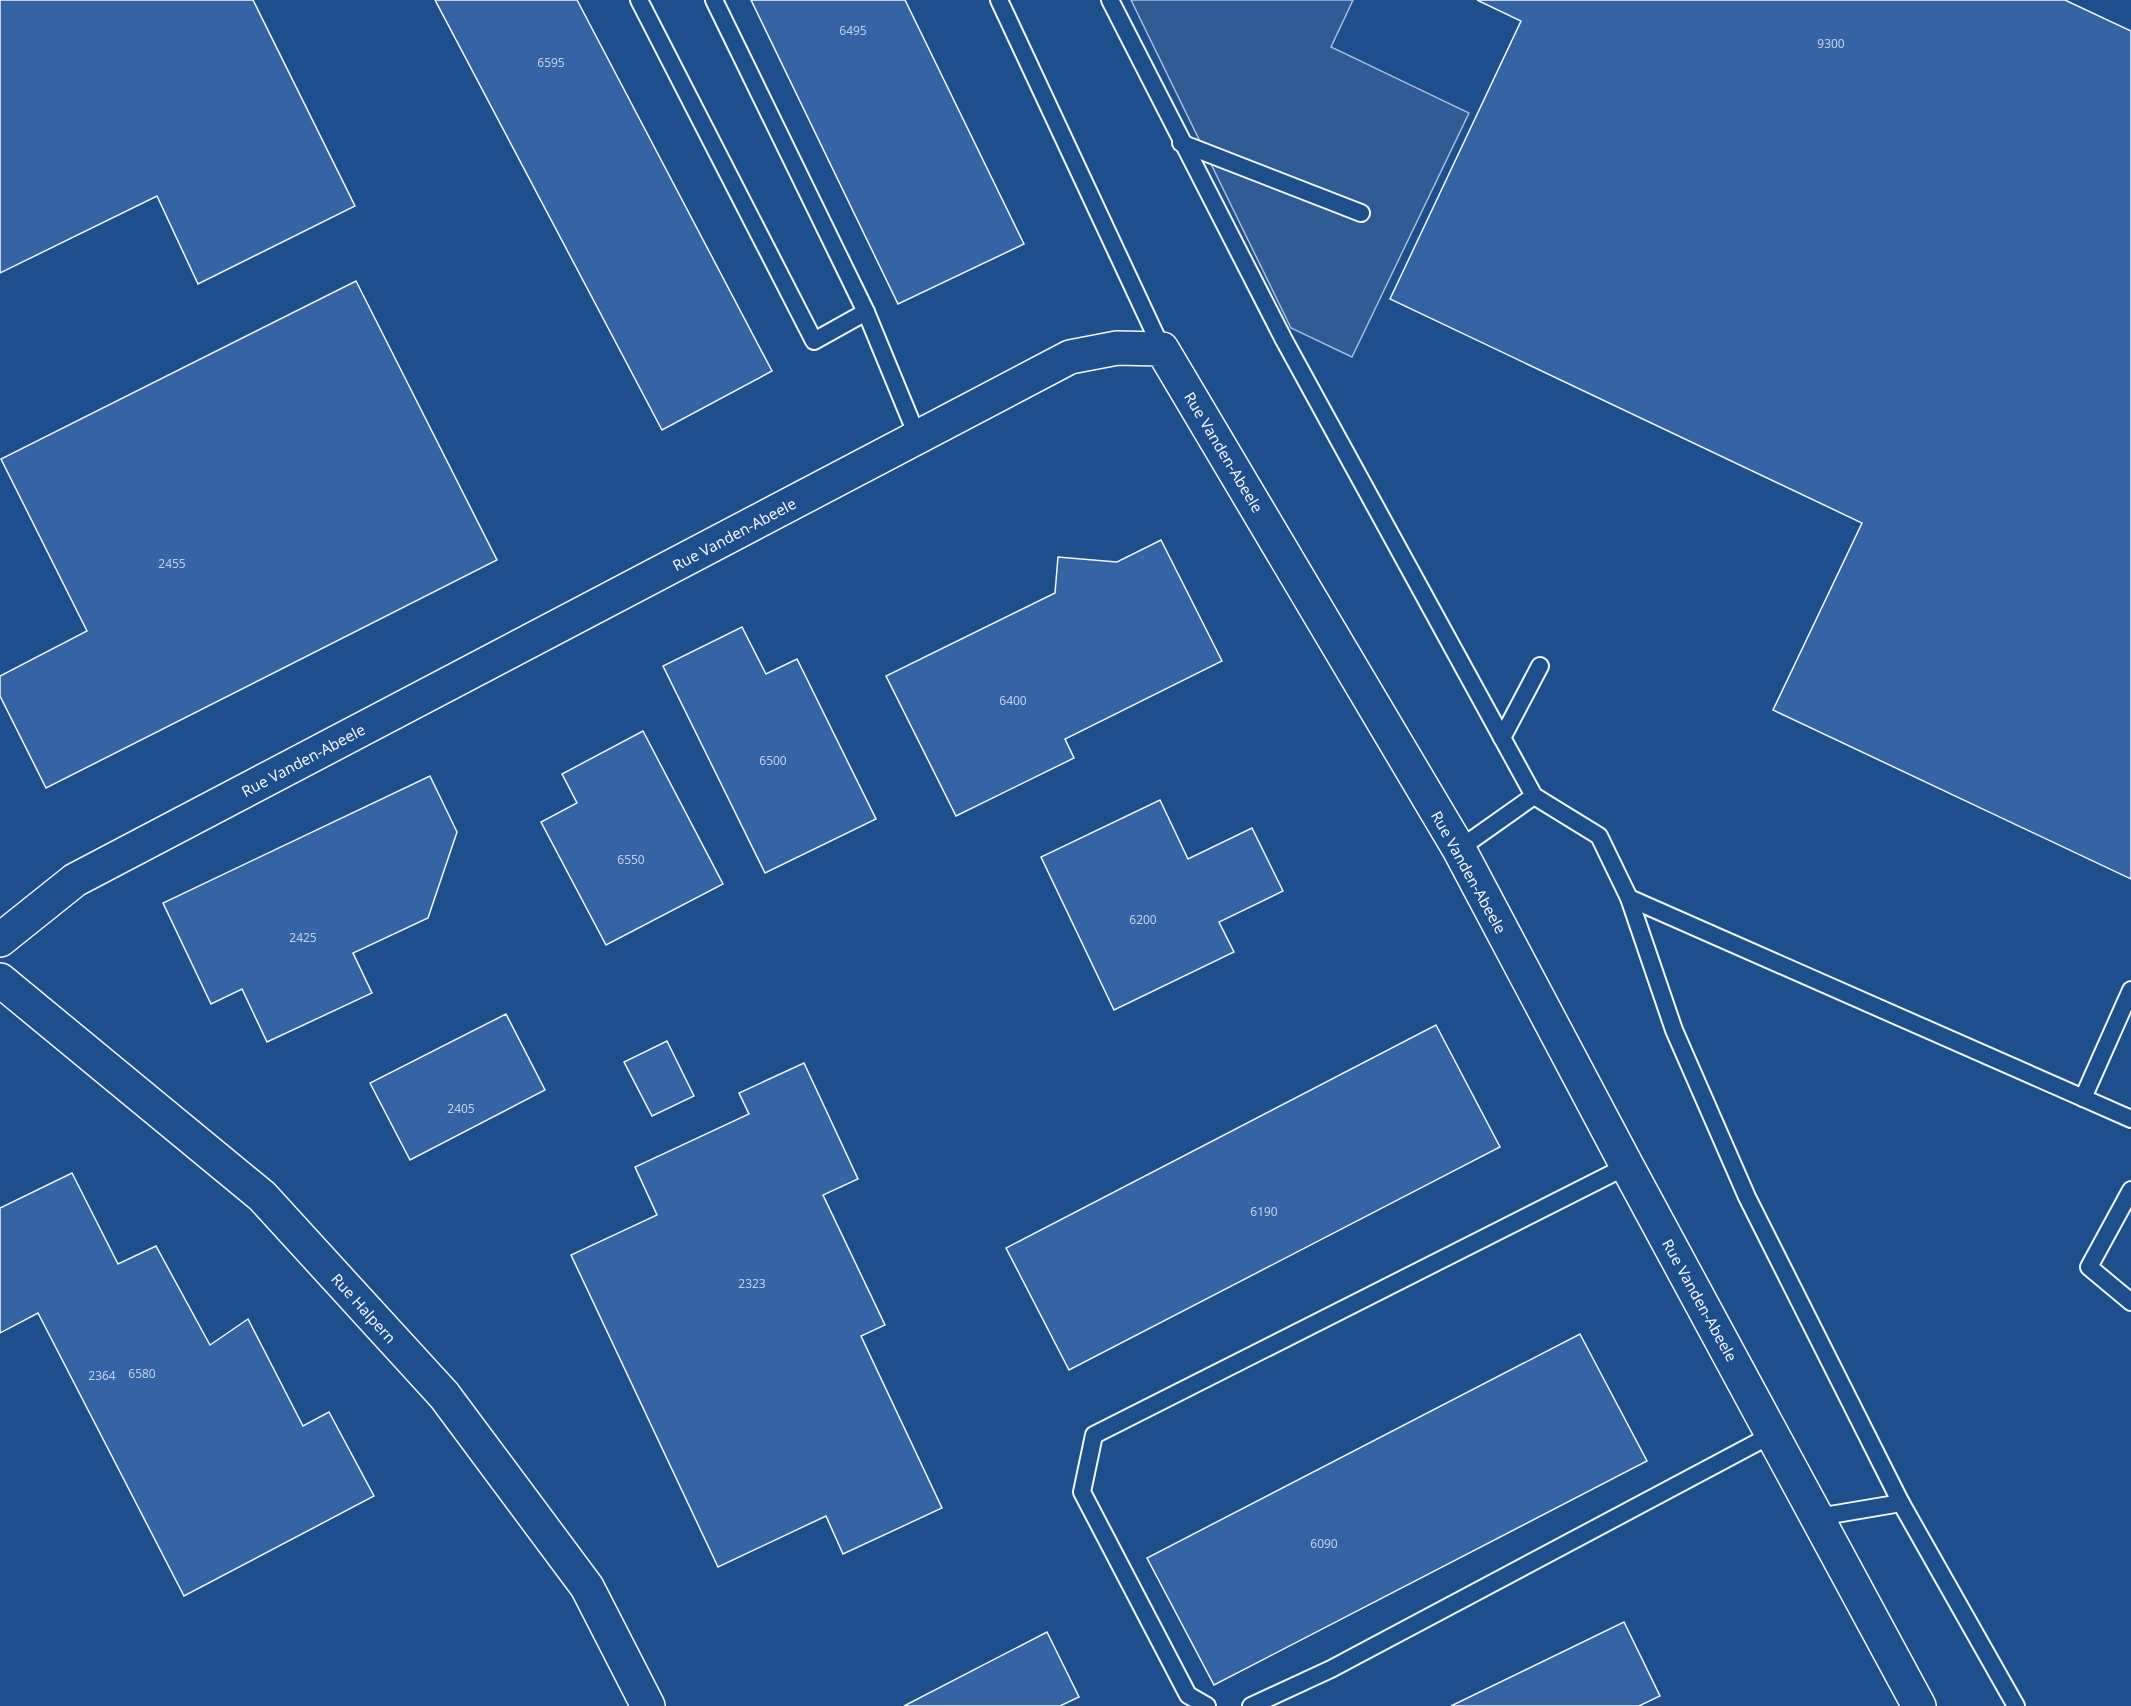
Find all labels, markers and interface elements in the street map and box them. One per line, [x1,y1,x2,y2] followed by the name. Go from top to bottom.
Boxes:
[839,22,867,39] house number: 6495
[1817,35,1845,52] house number: 9300
[537,54,565,71] house number: 6595
[1180,388,1268,516] street label: Rue Vanden-Abeele
[669,493,799,575] street label: Rue Vanden-Abeele
[158,555,186,572] house number: 2455
[999,692,1027,709] house number: 6400
[238,719,368,801] street label: Rue Vanden-Abeele
[759,752,787,769] house number: 6500
[1427,807,1511,937] street label: Rue Vanden-Abeele
[617,851,645,868] house number: 6550
[1129,911,1157,928] house number: 6200
[289,929,317,946] house number: 2425
[447,1100,475,1117] house number: 2405
[1250,1203,1278,1220] house number: 6190
[1658,1235,1742,1365] street label: Rue Vanden-Abeele
[327,1269,401,1347] street label: Rue Halpern
[738,1275,766,1292] house number: 2323
[128,1365,156,1382] house number: 6580
[88,1367,116,1384] house number: 2364
[1310,1535,1338,1552] house number: 6090

